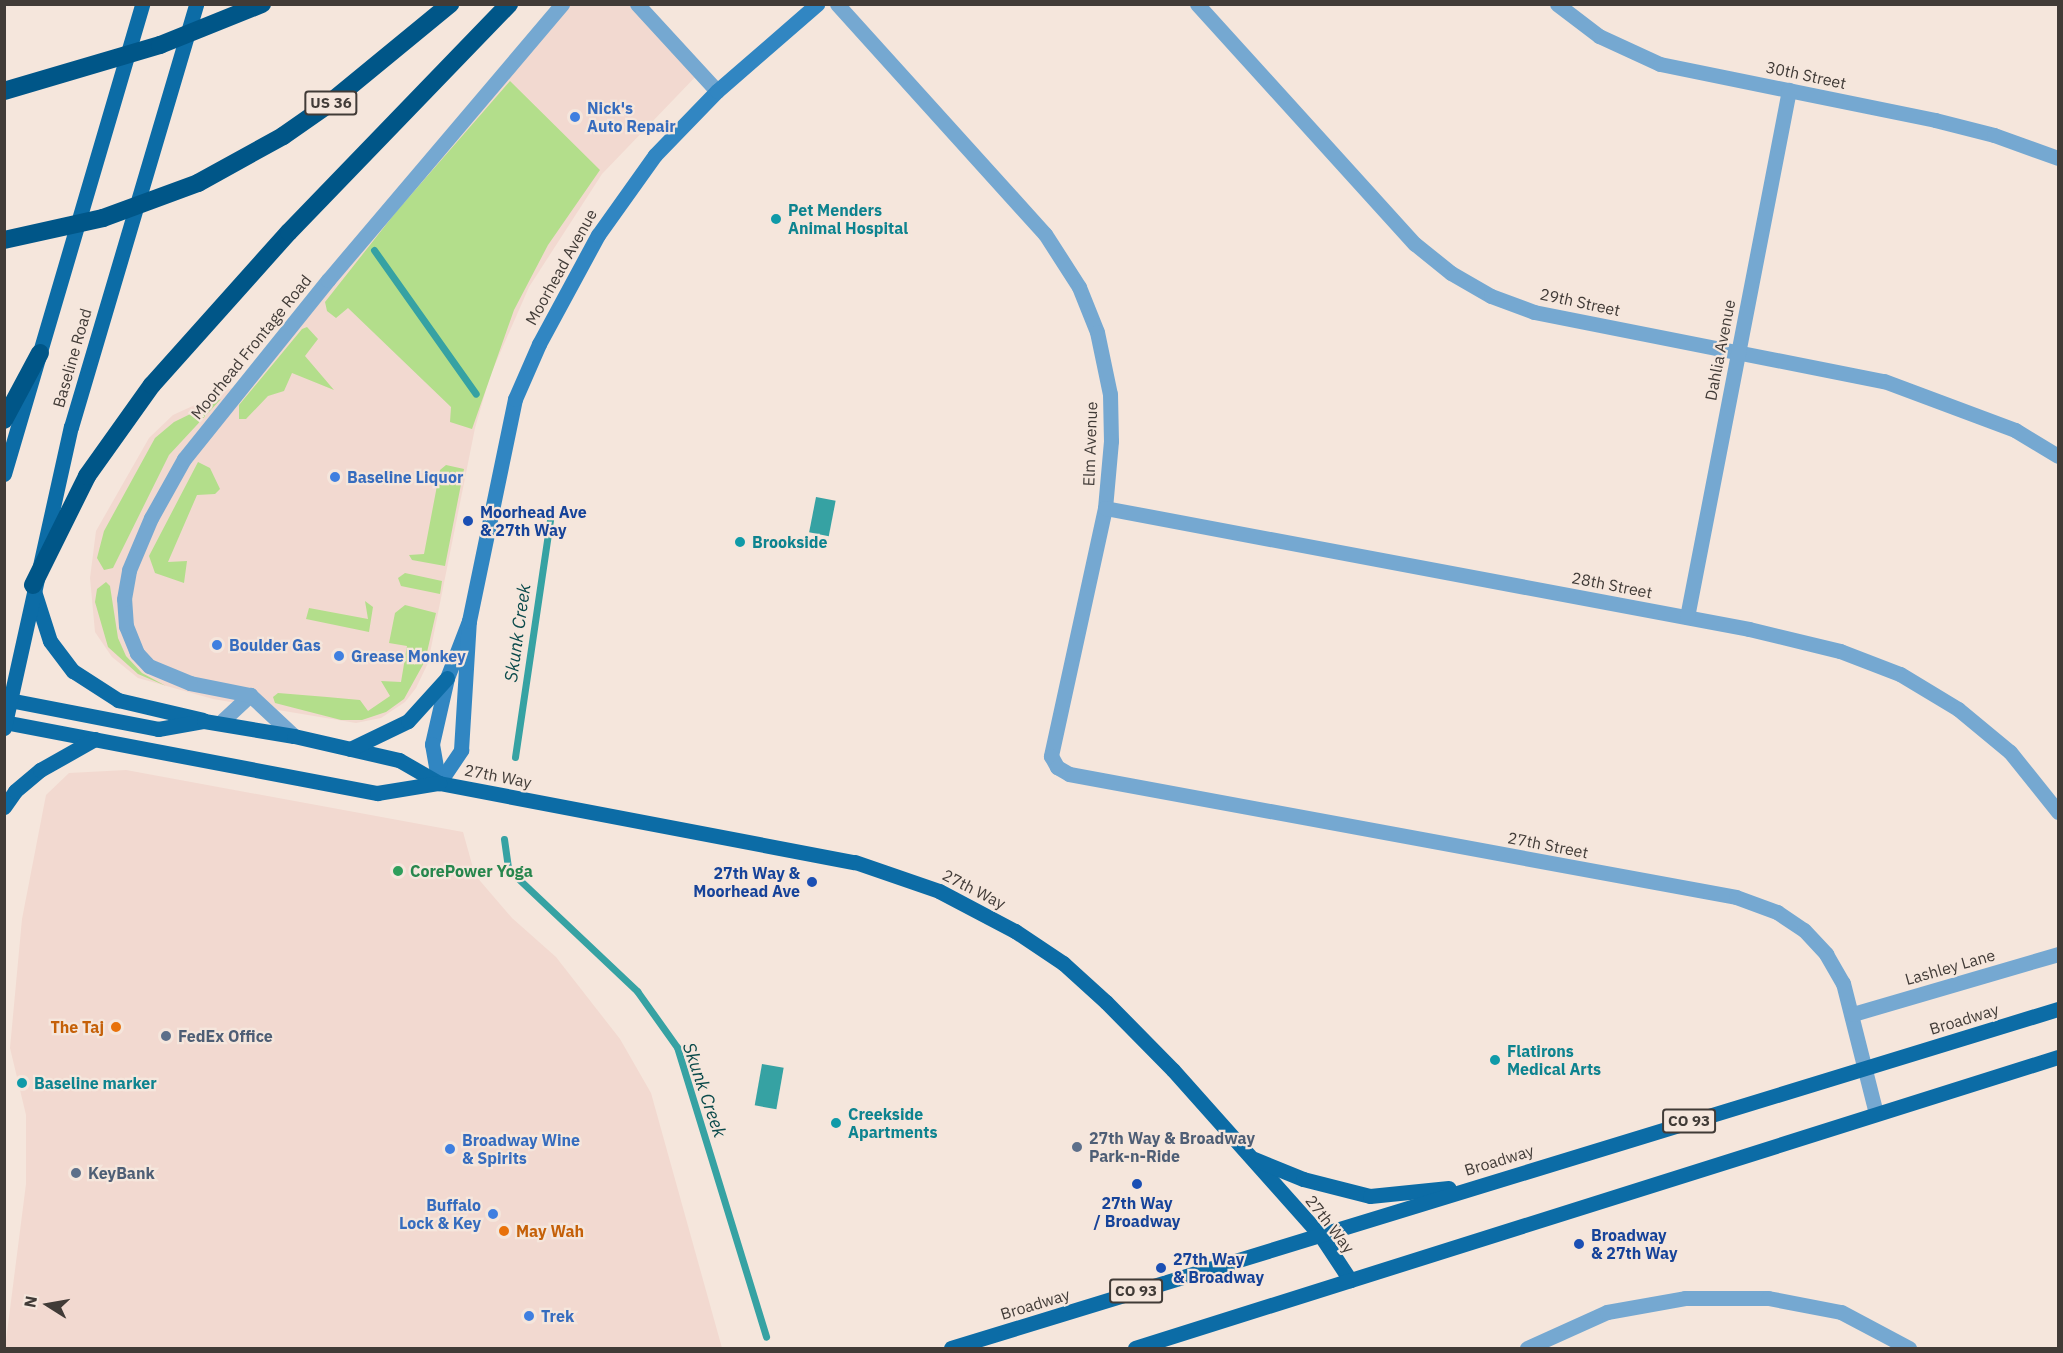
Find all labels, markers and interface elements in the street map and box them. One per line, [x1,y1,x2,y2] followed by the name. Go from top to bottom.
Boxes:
[1764,57,1848,93] street label: 30th Street
[304,91,358,115] road number: US 36
[587,98,676,136] place label: Nick's Auto Repair
[568,110,582,124] marker: Nick's Auto Repair
[788,200,908,238] place label: Pet Menders Animal Hospital
[521,206,601,328] street label: Moorhead Avenue
[769,212,783,226] marker: Pet Menders Animal Hospital
[187,271,315,423] street label: Moorhead Frontage Road
[1538,284,1622,320] street label: 29th Street
[1701,298,1739,402] street label: Dahlia Avenue
[49,306,95,410] street label: Baseline Road
[1079,401,1101,487] street label: Elm Avenue
[347,467,463,487] place label: Baseline Liquor
[328,470,342,484] marker: Baseline Liquor
[480,502,587,540] place label: Moorhead Ave & 27th Way
[461,514,475,528] marker: Moorhead Ave & 27th Way
[752,532,828,552] place label: Brookside
[733,535,747,549] marker: Brookside
[1570,568,1654,602] street label: 28th Street
[500,583,536,683] water label: Skunk Creek
[229,635,321,655] place label: Boulder Gas
[210,638,224,652] marker: Boulder Gas
[351,646,466,666] place label: Grease Monkey
[332,649,346,663] marker: Grease Monkey
[463,760,533,792] street label: 27th Way
[1506,828,1590,862] street label: 27th Street
[410,861,533,881] place label: CorePower Yoga
[693,863,800,901] place label: 27th Way & Moorhead Ave
[391,864,405,878] marker: CorePower Yoga
[939,865,1009,913] street label: 27th Way
[805,875,819,889] marker: 27th Way & Moorhead Ave
[1903,945,1997,989] street label: Lashley Lane
[1927,999,2001,1039] street label: Broadway
[50,1017,104,1037] place label: The Taj
[109,1020,123,1034] marker: The Taj
[178,1026,273,1046] place label: FedEx Office
[159,1029,173,1043] marker: FedEx Office
[678,1040,730,1140] water label: Skunk Creek
[1507,1041,1601,1079] place label: Flatirons Medical Arts
[1488,1053,1502,1067] marker: Flatirons Medical Arts
[34,1073,157,1093] place label: Baseline marker
[15,1076,29,1090] marker: Baseline marker
[848,1104,937,1142] place label: Creekside Apartments
[1662,1109,1716,1133] road number: CO 93
[829,1116,843,1130] marker: Creekside Apartments
[1089,1128,1255,1166] place label: 27th Way & Broadway Park-n-Ride
[462,1130,580,1168] place label: Broadway Wine & Spirits
[1070,1140,1084,1154] marker: 27th Way & Broadway Park-n-Ride
[1462,1140,1536,1180] street label: Broadway
[443,1142,457,1156] marker: Broadway Wine & Spirits
[88,1163,155,1183] place label: KeyBank
[69,1166,83,1180] marker: KeyBank
[1130,1177,1144,1191] marker: 27th Way / Broadway
[1301,1191,1359,1257] street label: 27th Way
[1094,1193,1180,1231] place label: 27th Way / Broadway
[399,1195,481,1233] place label: Buffalo Lock & Key
[486,1207,500,1221] marker: Buffalo Lock & Key
[516,1221,584,1241] place label: May Wah
[497,1224,511,1238] marker: May Wah
[1591,1225,1678,1263] place label: Broadway & 27th Way
[1572,1237,1586,1251] marker: Broadway & 27th Way
[1173,1249,1264,1287] place label: 27th Way & Broadway
[1154,1261,1168,1275] marker: 27th Way & Broadway
[18,1275,78,1335] north arrow
[1109,1279,1163,1303] road number: CO 93
[998,1284,1072,1324] street label: Broadway
[19,1294,41,1309] text: N
[541,1306,574,1326] place label: Trek
[522,1309,536,1323] marker: Trek

